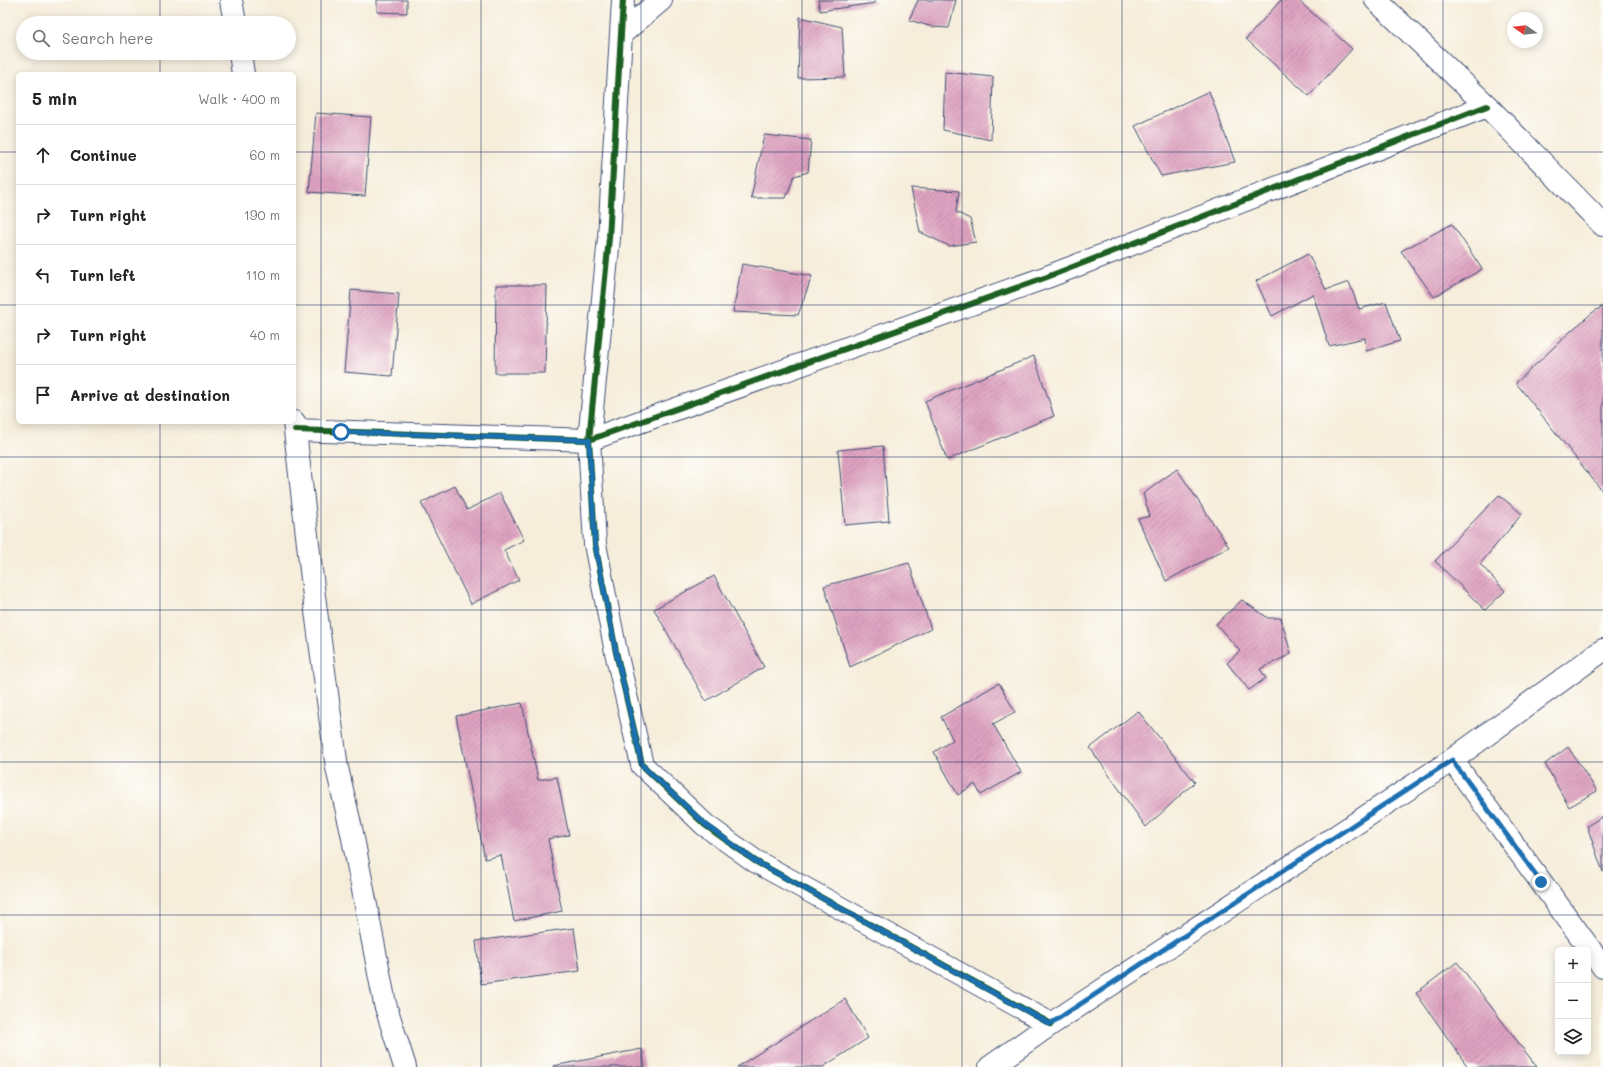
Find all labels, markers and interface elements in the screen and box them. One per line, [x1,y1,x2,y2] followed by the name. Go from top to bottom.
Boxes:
[1507,12,1543,48] north arrow
[16,16,296,60] search box
[30,27,52,49] icon: search
[62,28,153,48] text: Search here
[32,87,77,109] text: 5 min
[198,90,280,107] text: Walk · 400 m
[32,144,54,166] icon: ahead
[70,145,137,165] text: Continue
[250,146,280,163] text: 60 m
[32,204,54,226] icon: right
[70,205,147,225] text: Turn right
[244,206,280,223] text: 190 m
[32,264,54,286] icon: left
[70,265,135,285] text: Turn left
[246,266,280,283] text: 110 m
[32,324,54,346] icon: right
[70,325,147,345] text: Turn right
[250,326,280,343] text: 40 m
[32,384,54,406] icon: arrive
[70,385,230,405] text: Arrive at destination
[332,423,350,441] route start
[1532,873,1550,891] route end
[1555,947,1591,1055] map controls
[1555,947,1591,983] button: +
[1555,983,1591,1019] button: −
[1555,1019,1591,1055] button: layers

